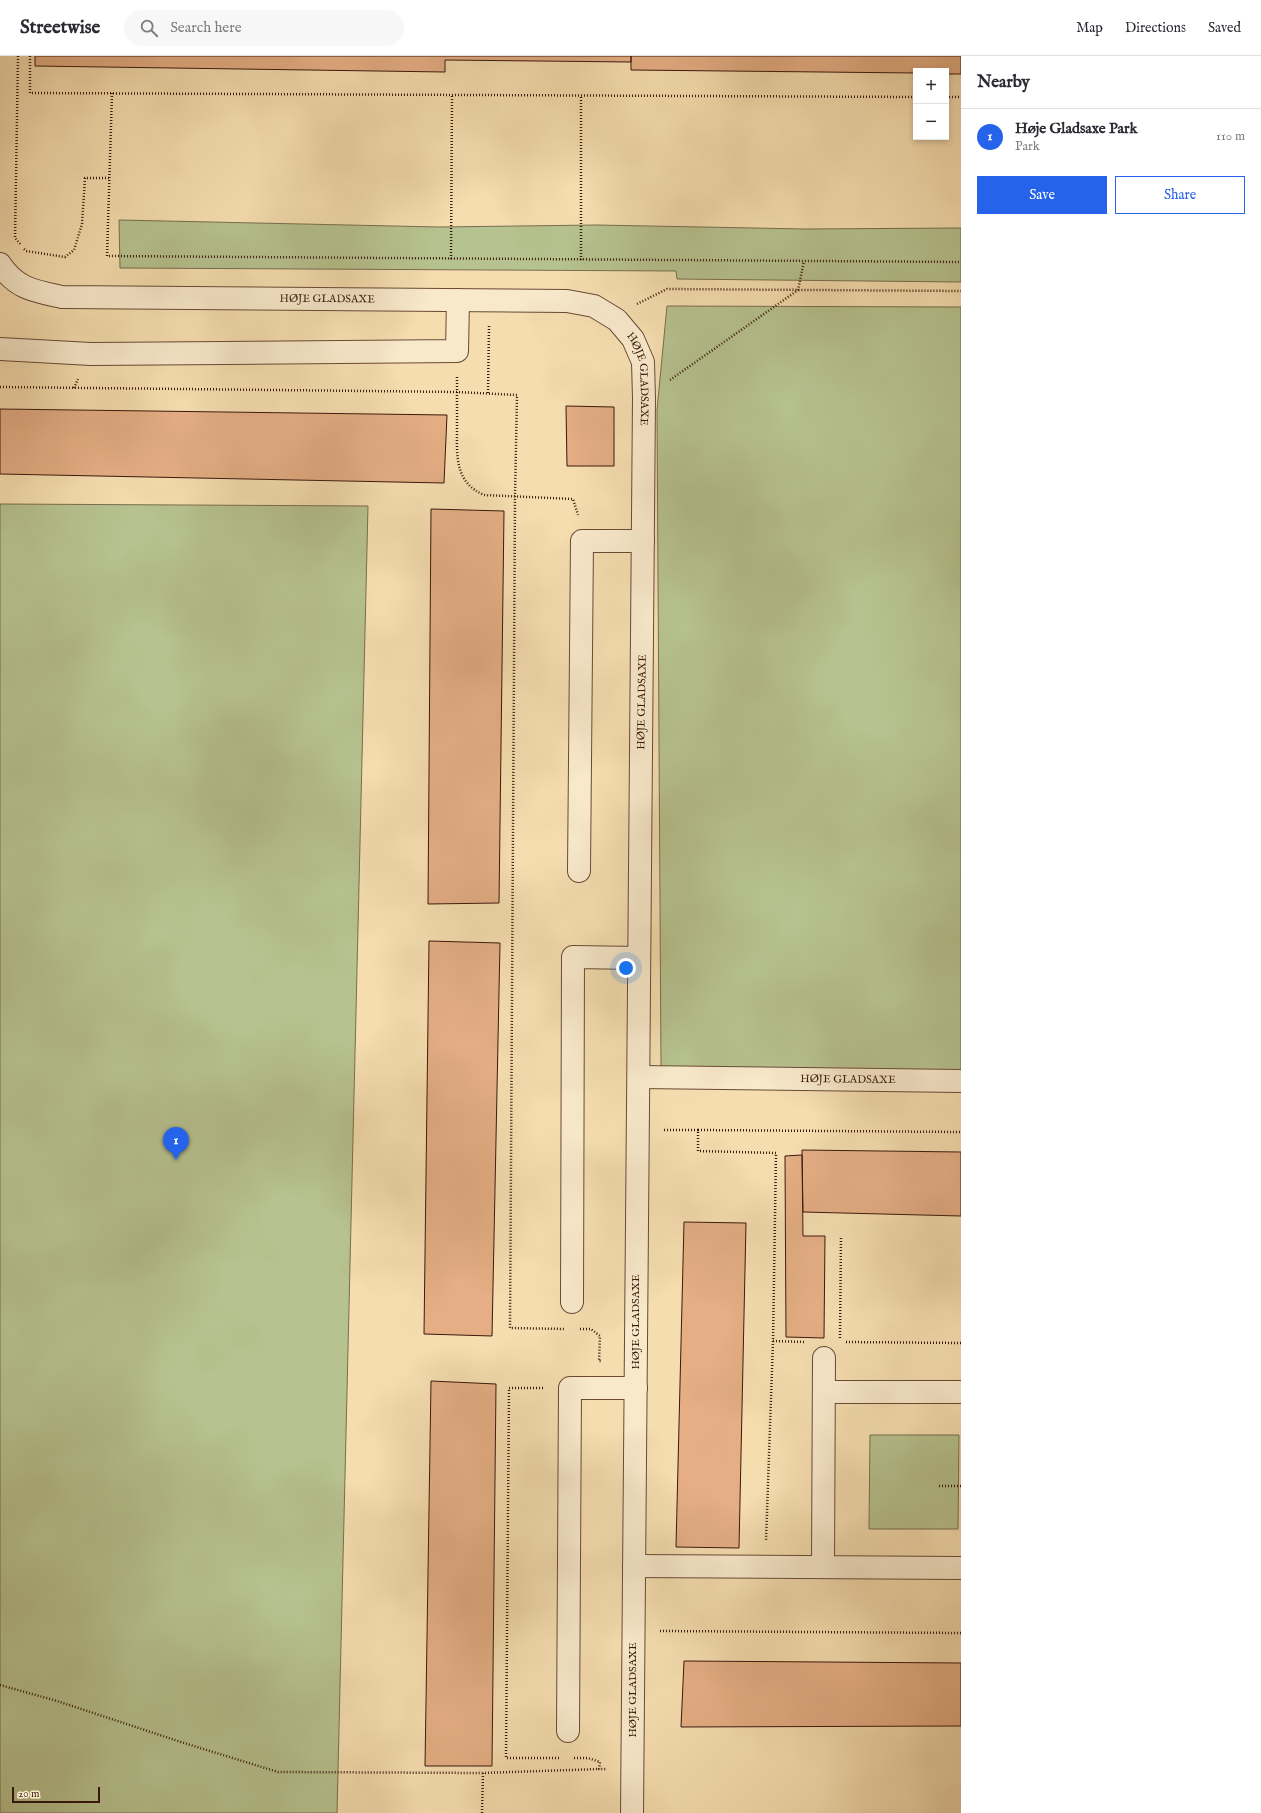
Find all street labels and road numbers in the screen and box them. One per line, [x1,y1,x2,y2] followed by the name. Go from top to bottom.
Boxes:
[280,292,375,306] street label: HØJE GLADSAXE
[623,329,651,426] street label: HØJE GLADSAXE
[634,654,650,750] street label: HØJE GLADSAXE
[800,1072,896,1087] street label: HØJE GLADSAXE
[629,1274,643,1370] street label: HØJE GLADSAXE
[626,1642,640,1738] street label: HØJE GLADSAXE

